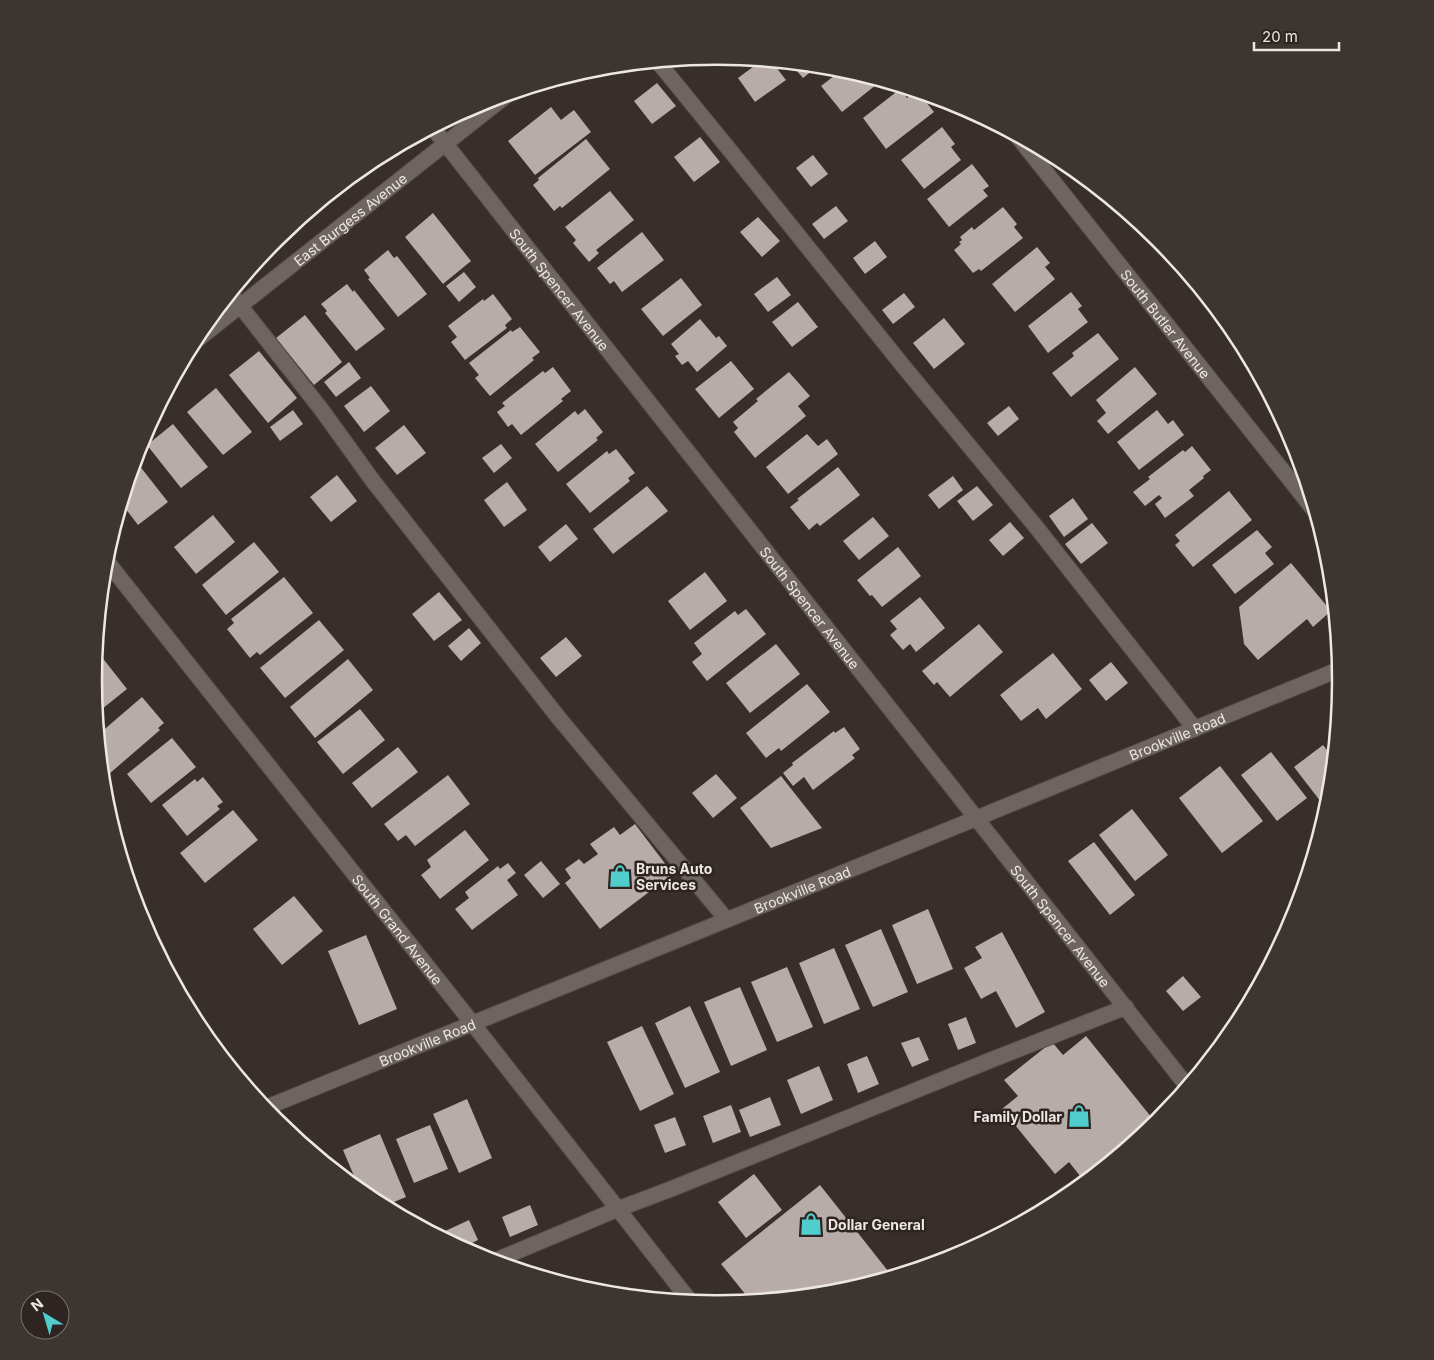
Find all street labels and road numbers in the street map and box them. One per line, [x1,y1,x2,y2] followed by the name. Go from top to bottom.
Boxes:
[290,169,410,269] street label: East Burgess Avenue
[506,224,613,354] street label: South Spencer Avenue
[1117,265,1214,381] street label: South Butler Avenue
[757,543,864,672] street label: South Spencer Avenue
[1126,709,1228,763] street label: Brookville Road
[1007,861,1114,990] street label: South Spencer Avenue
[751,862,853,916] street label: Brookville Road
[349,870,447,988] street label: South Grand Avenue
[376,1015,478,1069] street label: Brookville Road

